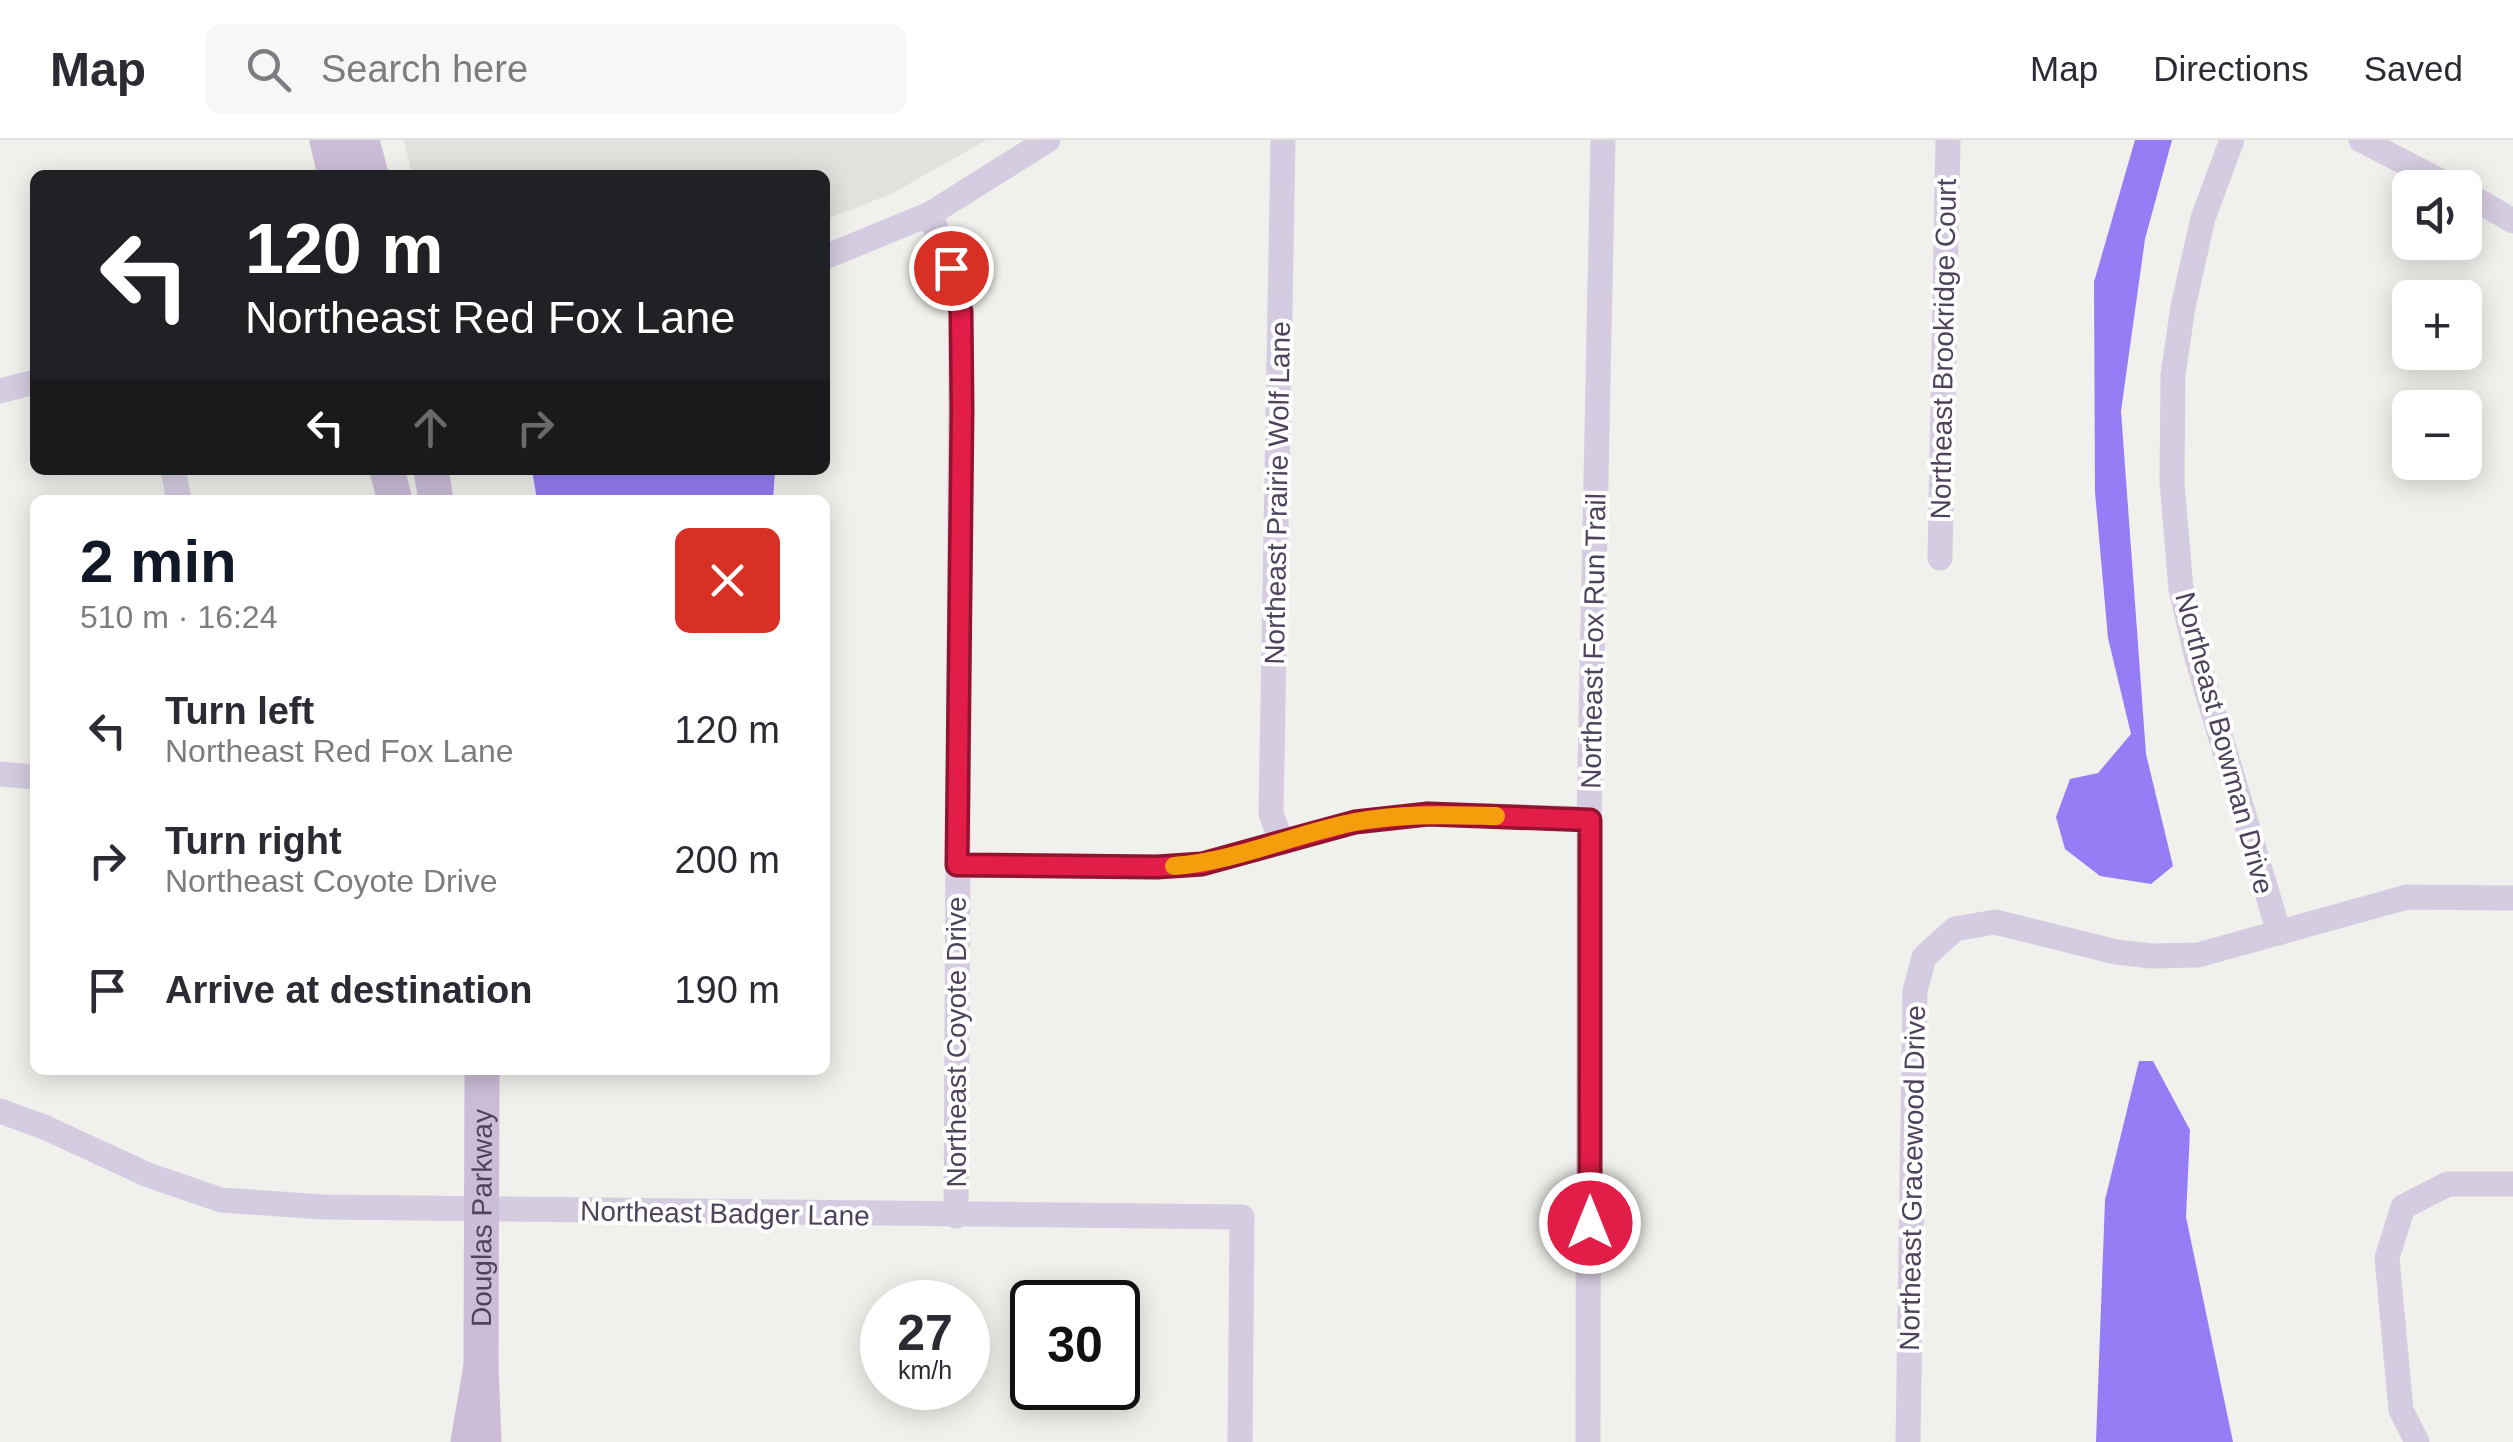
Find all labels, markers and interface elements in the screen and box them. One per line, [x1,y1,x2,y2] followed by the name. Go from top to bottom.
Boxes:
[206,24,906,114] search box
[241,42,296,97] icon: search
[50,43,146,96] text: Map
[321,48,528,90] text: Search here
[2030,49,2098,88] text: Map
[2153,49,2309,88] text: Directions
[2364,49,2463,88] text: Saved
[2392,170,2482,480] map controls
[2392,170,2482,260] button: sound
[1925,178,1962,520] street label: Northeast Brookridge Court
[80,210,210,340] icon: left
[245,210,443,288] text: 120 m
[909,226,994,311] pin
[924,241,979,296] icon: arrive
[2392,280,2482,370] button: +
[245,292,735,343] text: Northeast Red Fox Lane
[1259,321,1296,665] street label: Northeast Prairie Wolf Lane
[2392,390,2482,480] button: −
[298,400,353,455] icon: left
[403,400,458,455] icon: ahead
[508,400,563,455] icon: right
[1575,493,1612,789] street label: Northeast Fox Run Trail
[80,528,237,595] text: 2 min
[675,528,780,633] button: close
[2169,589,2280,897] street label: Northeast Bowman Drive
[80,599,277,635] text: 510 m · 16:24
[165,690,314,732] text: Turn left
[80,703,135,758] icon: left
[674,709,780,751] text: 120 m
[165,733,514,769] text: Northeast Red Fox Lane
[165,820,342,862] text: Turn right
[80,833,135,888] icon: right
[674,839,780,881] text: 200 m
[165,863,498,899] text: Northeast Coyote Drive
[941,896,972,1188] street label: Northeast Coyote Drive
[80,963,135,1018] icon: arrive
[165,969,532,1011] text: Arrive at destination
[674,969,780,1011] text: 190 m
[1894,1005,1931,1351] street label: Northeast Gracewood Drive
[466,1109,498,1327] street label: Douglas Parkway
[1538,1171,1642,1275] position arrow
[580,1195,870,1232] street label: Northeast Badger Lane
[1010,1280,1140,1410] speed limit sign: 30
[897,1305,953,1361] text: 27
[898,1356,952,1384] text: km/h

